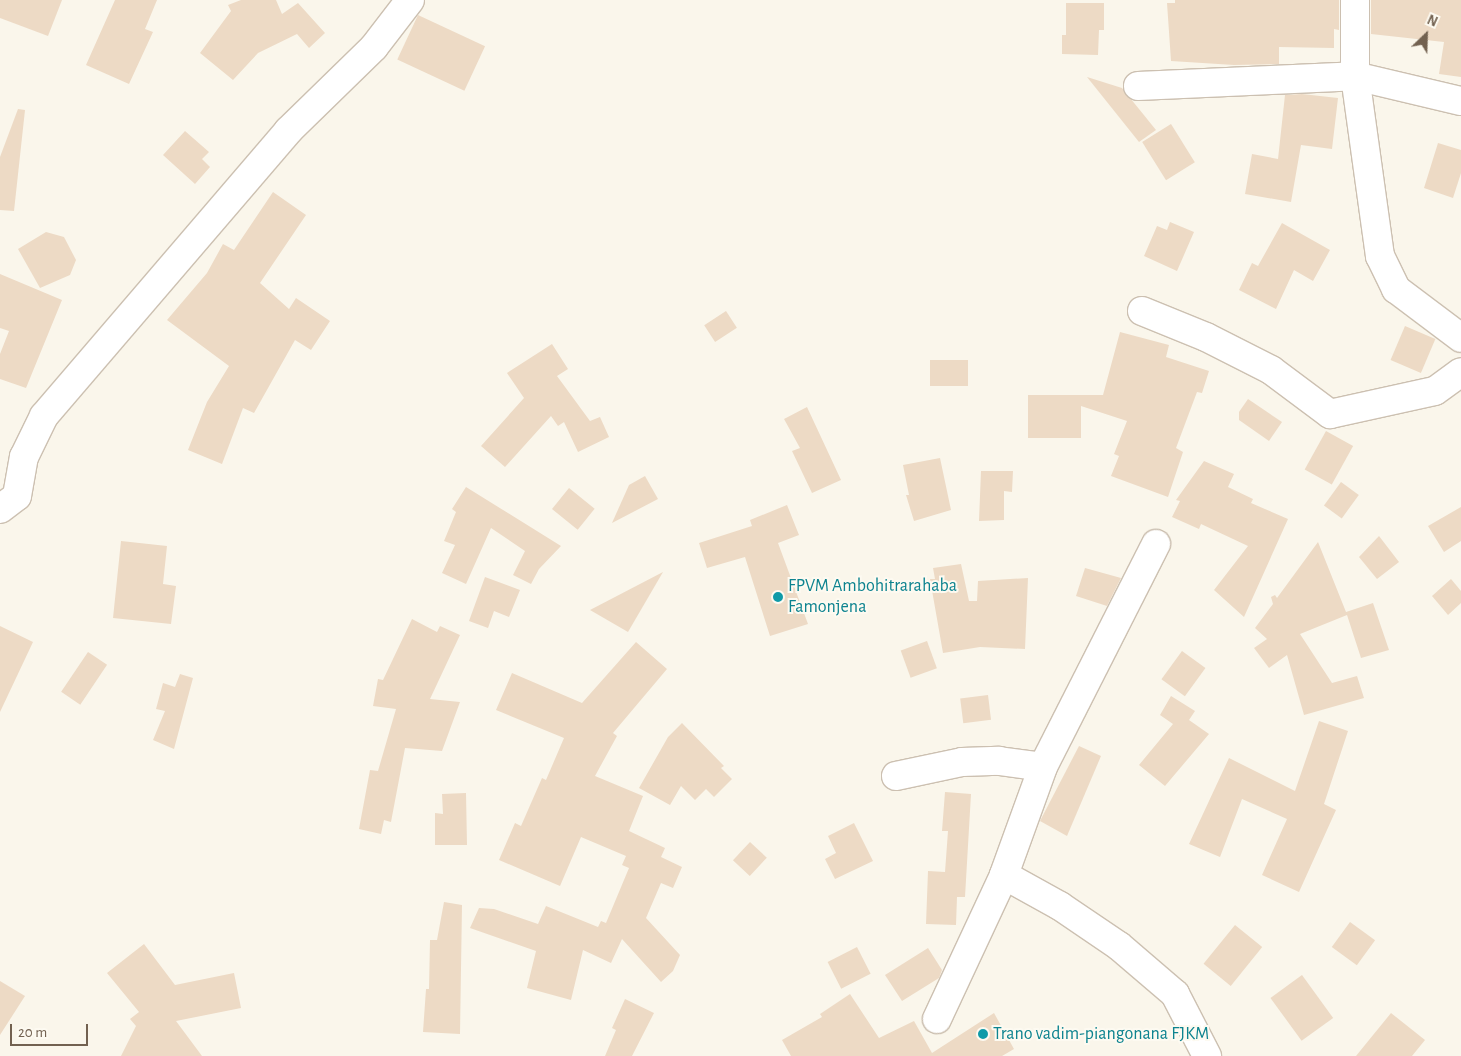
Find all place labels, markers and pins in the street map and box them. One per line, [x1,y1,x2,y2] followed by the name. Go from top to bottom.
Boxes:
[788,576,957,618] place label: FPVM Ambohitrarahaba Famonjena
[772,591,784,603] marker: FPVM Ambohitrarahaba Famonjena
[993,1023,1209,1045] place label: Trano vadim-piangonana FJKM
[977,1028,989,1040] marker: Trano vadim-piangonana FJKM

